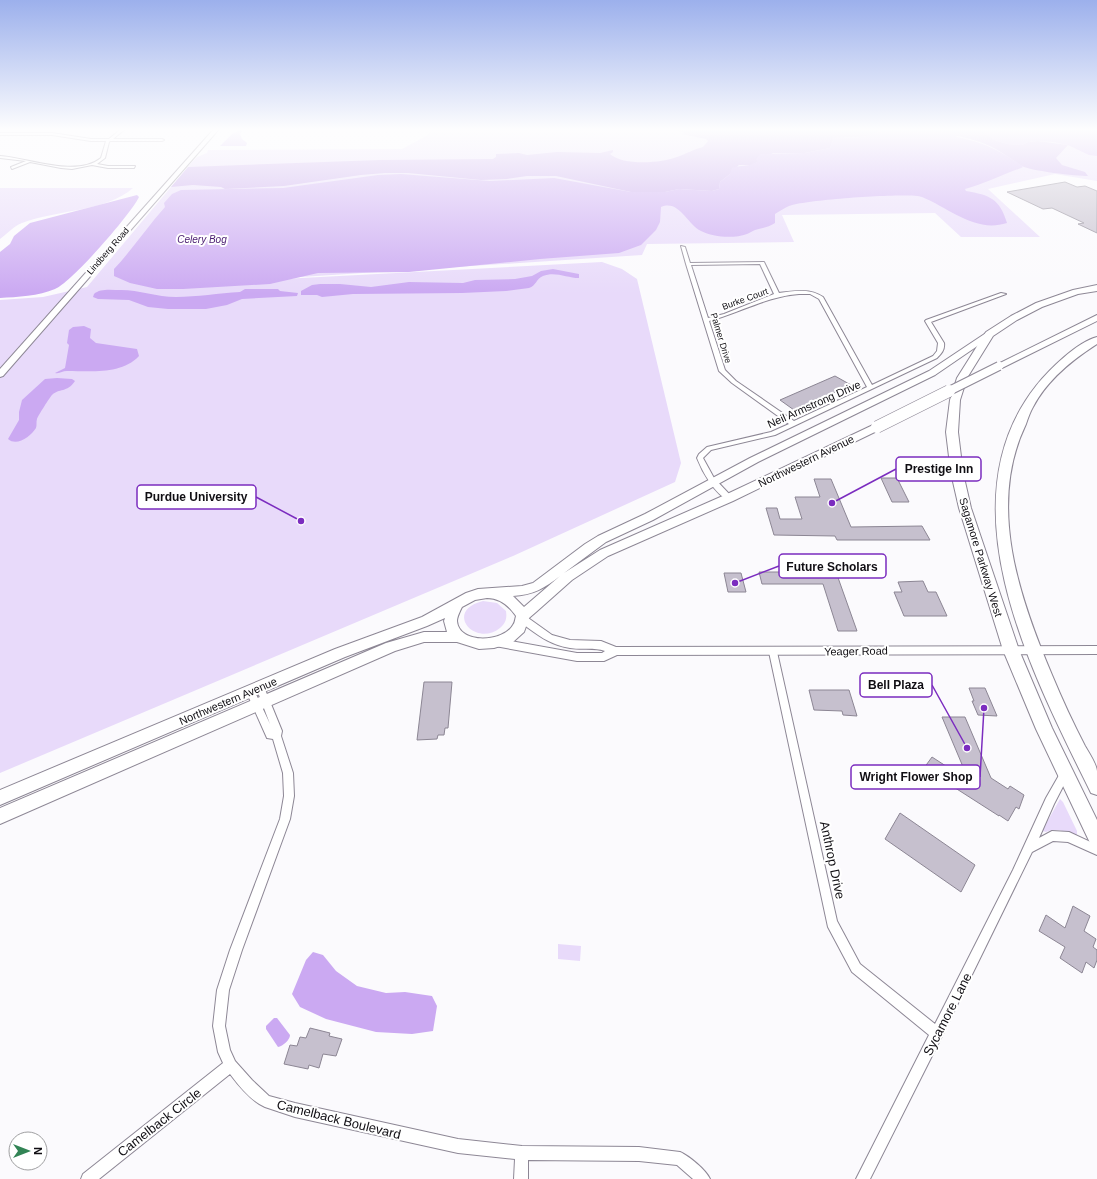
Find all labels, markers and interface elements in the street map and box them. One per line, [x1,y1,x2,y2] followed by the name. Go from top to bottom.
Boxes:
[85,225,131,277] street label: Lindberg Road
[177,234,227,245] water label: Celery Bog
[721,286,770,312] street label: Burke Court
[709,312,733,364] street label: Palmer Drive
[765,378,863,430] street label: Neil Armstrong Drive
[756,433,856,489] street label: Northwestern Avenue
[896,457,981,481] callout: Prestige Inn
[905,462,973,476] text: Prestige Inn
[137,485,256,509] callout: Purdue University
[145,490,248,504] text: Purdue University
[957,496,1005,618] street label: Sagamore Parkway West
[779,554,886,578] callout: Future Scholars
[786,560,878,574] text: Future Scholars
[824,644,888,658] street label: Yeager Road
[860,673,932,697] callout: Bell Plaza
[177,675,279,727] street label: Northwestern Avenue
[868,678,924,692] text: Bell Plaza
[851,765,980,789] callout: Wright Flower Shop
[859,770,973,784] text: Wright Flower Shop
[817,820,848,901] street label: Anthrop Drive
[920,970,975,1058] street label: Sycamore Lane
[115,1085,204,1160] street label: Camelback Circle
[275,1097,402,1142] street label: Camelback Boulevard
[8,1131,48,1171] north arrow
[32,1147,44,1155] text: N

